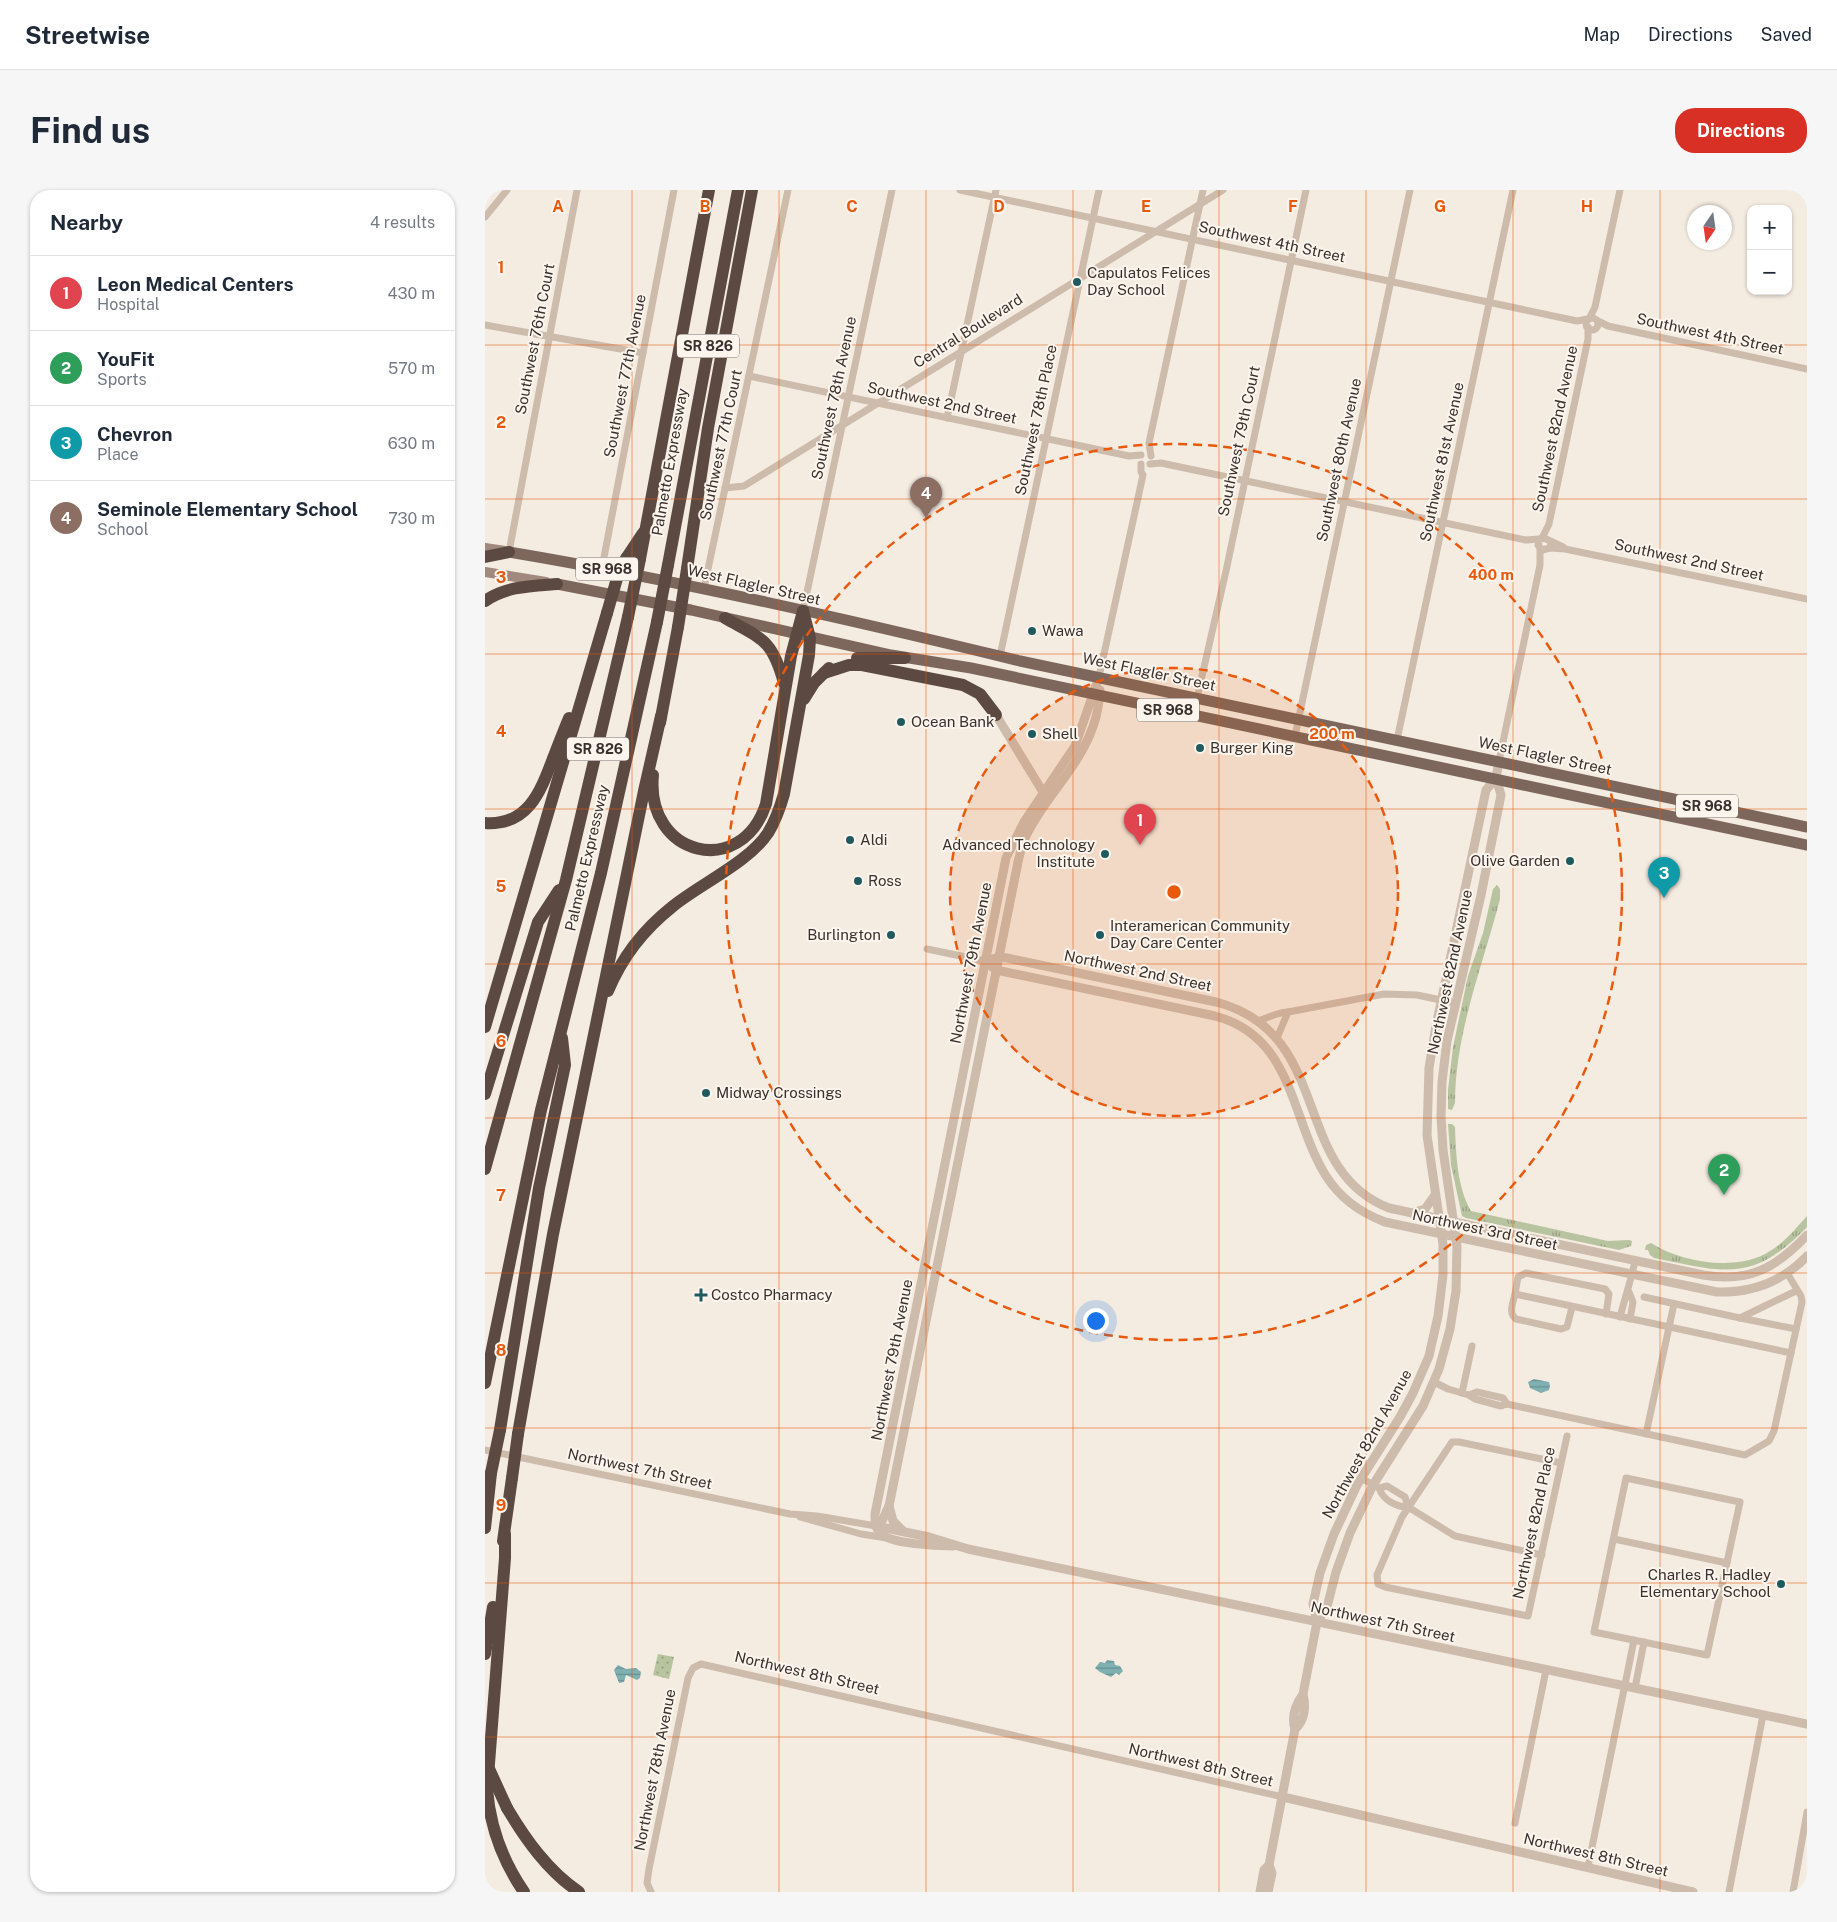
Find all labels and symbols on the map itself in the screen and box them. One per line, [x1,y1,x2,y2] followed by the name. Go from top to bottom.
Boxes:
[552,197,564,216] text: A
[700,197,711,216] text: B
[846,197,858,216] text: C
[993,197,1005,216] text: D
[1141,197,1151,216] text: E
[1288,197,1298,216] text: F
[1434,197,1446,216] text: G
[1581,197,1593,216] text: H
[1687,205,1732,250] north arrow
[1197,218,1347,265] street label: Southwest 4th Street
[498,258,504,277] text: 1
[512,262,558,416] street label: Southwest 76th Court
[1087,264,1210,298] place label: Capulatos Felices Day School
[1071,276,1083,288] marker: Capulatos Felices Day School
[910,290,1025,371] street label: Central Boulevard
[600,293,649,459] street label: Southwest 77th Avenue
[1635,310,1785,357] street label: Southwest 4th Street
[808,315,859,481] street label: Southwest 78th Avenue
[677,334,739,358] road number: SR 826
[1011,343,1060,497] street label: Southwest 78th Place
[1529,344,1580,514] street label: Southwest 82nd Avenue
[1214,364,1263,518] street label: Southwest 79th Court
[696,368,745,522] street label: Southwest 77th Court
[1313,377,1364,543] street label: Southwest 80th Avenue
[866,378,1019,427] street label: Southwest 2nd Street
[1416,381,1467,543] street label: Southwest 81st Avenue
[648,387,691,537] street label: Palmetto Expressway
[496,413,506,432] text: 2
[910,477,942,518] pin: 4
[1613,535,1766,584] street label: Southwest 2nd Street
[576,558,638,580] road number: SR 968
[686,561,822,608] street label: West Flagler Street
[1468,566,1514,583] text: 400 m
[496,568,506,587] text: 3
[1042,622,1084,639] place label: Wawa
[1026,625,1038,637] marker: Wawa
[1081,649,1218,694] street label: West Flagler Street
[1137,698,1199,722] road number: SR 968
[911,713,994,730] place label: Ocean Bank
[895,716,907,728] marker: Ocean Bank
[496,722,507,741] text: 4
[1042,725,1078,742] place label: Shell
[1309,725,1355,742] text: 200 m
[1026,728,1038,740] marker: Shell
[1477,733,1614,778] street label: West Flagler Street
[567,738,629,760] road number: SR 826
[1210,739,1294,756] place label: Burger King
[1194,742,1206,754] marker: Burger King
[561,783,612,933] street label: Palmetto Expressway
[1676,794,1738,818] road number: SR 968
[1124,804,1156,845] pin: 1
[860,831,888,848] place label: Aldi
[844,834,856,846] marker: Aldi
[942,836,1095,870] place label: Advanced Technology Institute
[1099,848,1111,860] marker: Advanced Technology Institute
[1470,852,1560,869] place label: Olive Garden
[1564,855,1576,867] marker: Olive Garden
[1648,857,1680,898] pin: 3
[868,872,901,889] place label: Ross
[852,875,864,887] marker: Ross
[496,877,507,896] text: 5
[947,881,995,1045] street label: Northwest 79th Avenue
[1165,883,1183,901] centre of rings
[1424,888,1475,1056] street label: Northwest 82nd Avenue
[1110,917,1290,951] place label: Interamerican Community Day Care Center
[807,926,881,943] place label: Burlington
[885,929,897,941] marker: Burlington
[1094,929,1106,941] marker: Interamerican Community Day Care Center
[1063,947,1214,994] street label: Northwest 2nd Street
[496,1032,506,1051] text: 6
[716,1084,842,1101] place label: Midway Crossings
[700,1087,712,1099] marker: Midway Crossings
[1708,1154,1740,1195] pin: 2
[496,1186,506,1205] text: 7
[1411,1206,1559,1253] street label: Northwest 3rd Street
[868,1278,916,1442] street label: Northwest 79th Avenue
[711,1286,833,1303] place label: Costco Pharmacy
[695,1289,707,1301] marker: Costco Pharmacy
[1083,1308,1109,1334] your location
[496,1341,507,1360] text: 8
[1318,1366,1415,1521] street label: Northwest 82nd Avenue
[566,1445,714,1492] street label: Northwest 7th Street
[1509,1445,1558,1601] street label: Northwest 82nd Place
[496,1496,506,1515] text: 9
[1639,1566,1771,1600] place label: Charles R. Hadley Elementary School
[1775,1578,1787,1590] marker: Charles R. Hadley Elementary School
[1309,1598,1457,1645] street label: Northwest 7th Street
[733,1648,881,1697] street label: Northwest 8th Street
[630,1688,679,1852] street label: Northwest 78th Avenue
[1127,1740,1275,1789] street label: Northwest 8th Street
[1522,1830,1670,1879] street label: Northwest 8th Street

